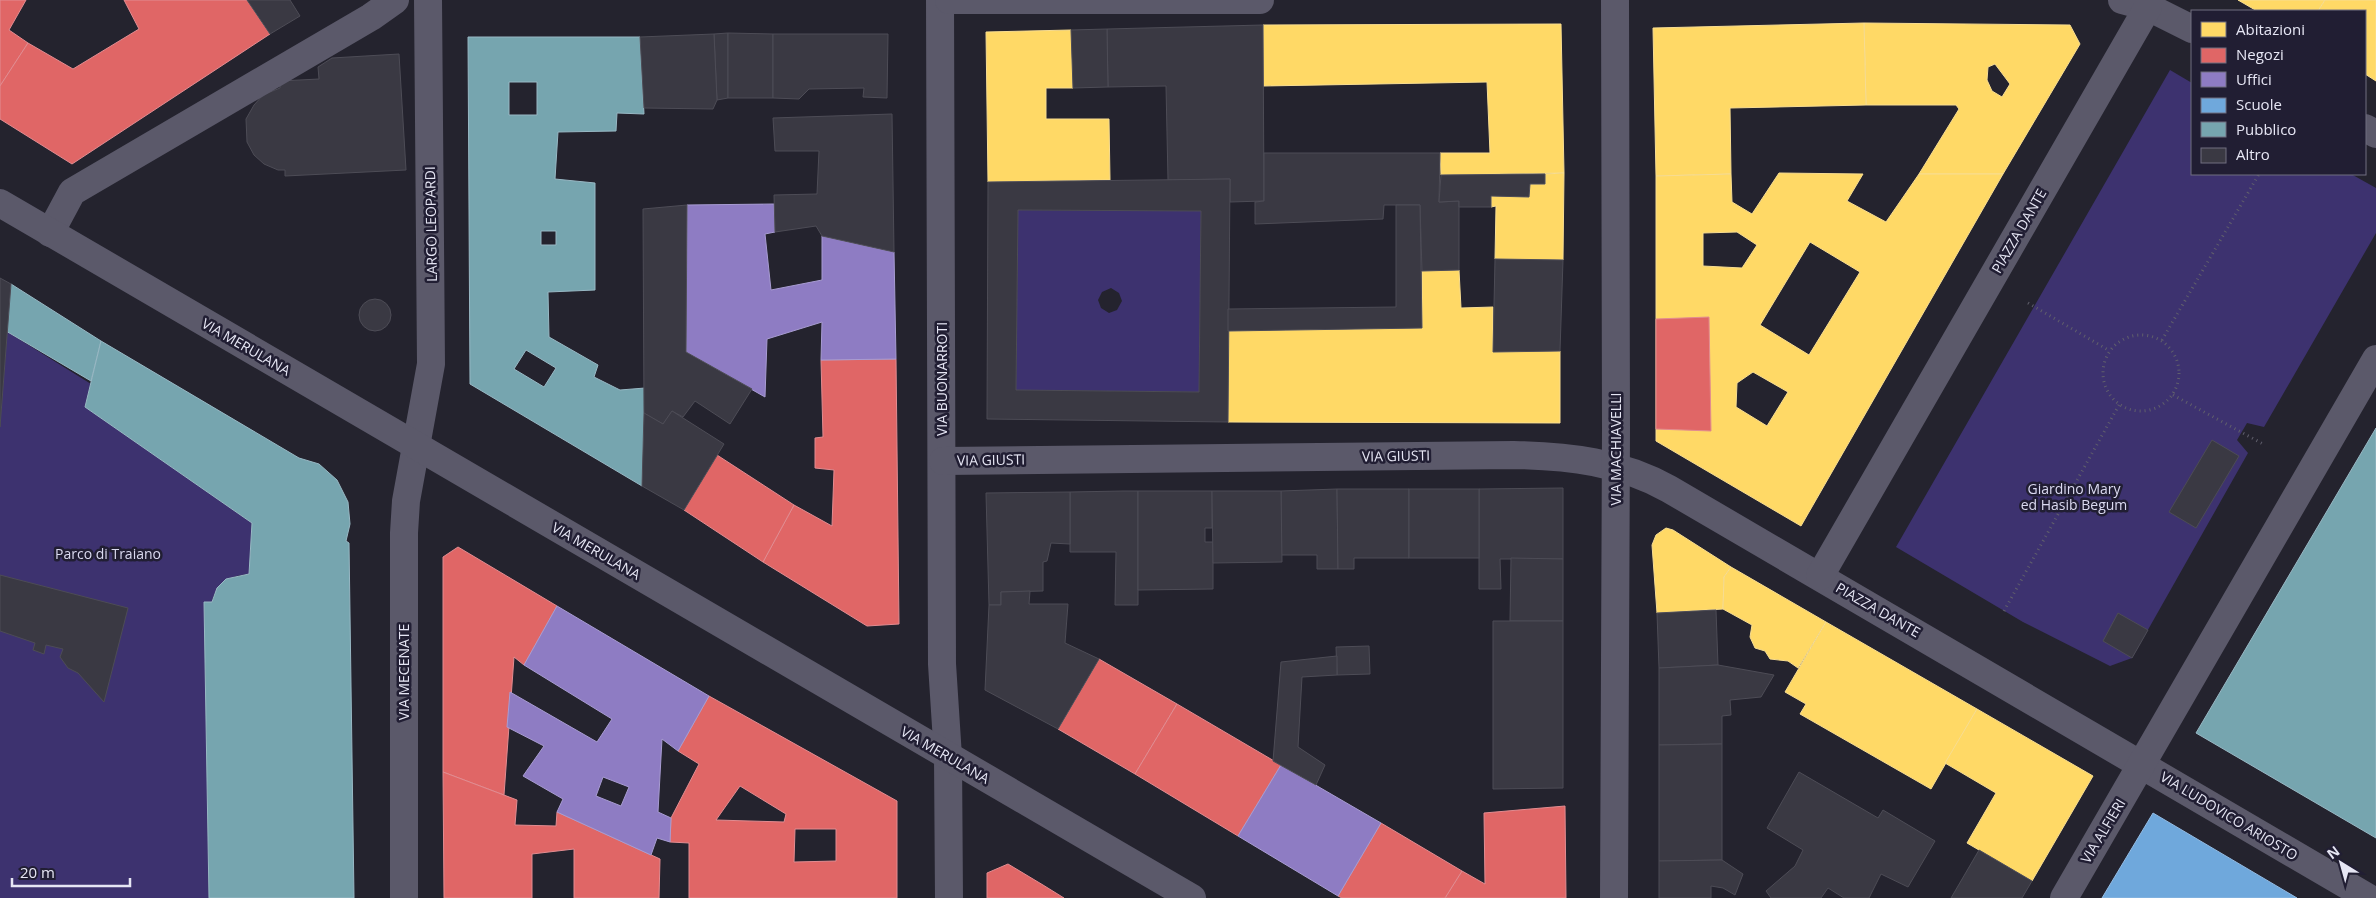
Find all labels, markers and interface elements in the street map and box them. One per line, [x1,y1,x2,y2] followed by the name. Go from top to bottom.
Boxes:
[2191,10,2366,175] legend
[2236,19,2305,39] text: Abitazioni
[2236,44,2284,64] text: Negozi
[2236,69,2272,89] text: Uffici
[2236,94,2282,114] text: Scuole
[2236,119,2296,139] text: Pubblico
[2236,144,2270,164] text: Altro
[420,166,441,282] street label: LARGO LEOPARDI
[1987,185,2050,277] street label: PIAZZA DANTE
[198,313,294,380] street label: VIA MERULANA
[932,322,951,436] street label: VIA BUONARROTI
[1606,393,1625,505] street label: VIA MACHIAVELLI
[1362,445,1430,466] street label: VIA GIUSTI
[957,449,1025,470] street label: VIA GIUSTI
[2021,479,2127,514] park label: Giardino Mary ed Hasib Begum
[548,517,644,584] street label: VIA MERULANA
[55,544,161,563] park label: Parco di Traiano
[1832,578,1924,641] street label: PIAZZA DANTE
[394,624,413,720] street label: VIA MECENATE
[897,721,993,788] street label: VIA MERULANA
[2157,767,2302,864] street label: VIA LUDOVICO ARIOSTO
[2076,795,2129,867] street label: VIA ALFIERI
[2316,838,2366,888] north arrow
[2323,841,2343,863] text: N
[12,856,130,888] scale bar
[20,862,55,882] text: 20 m

